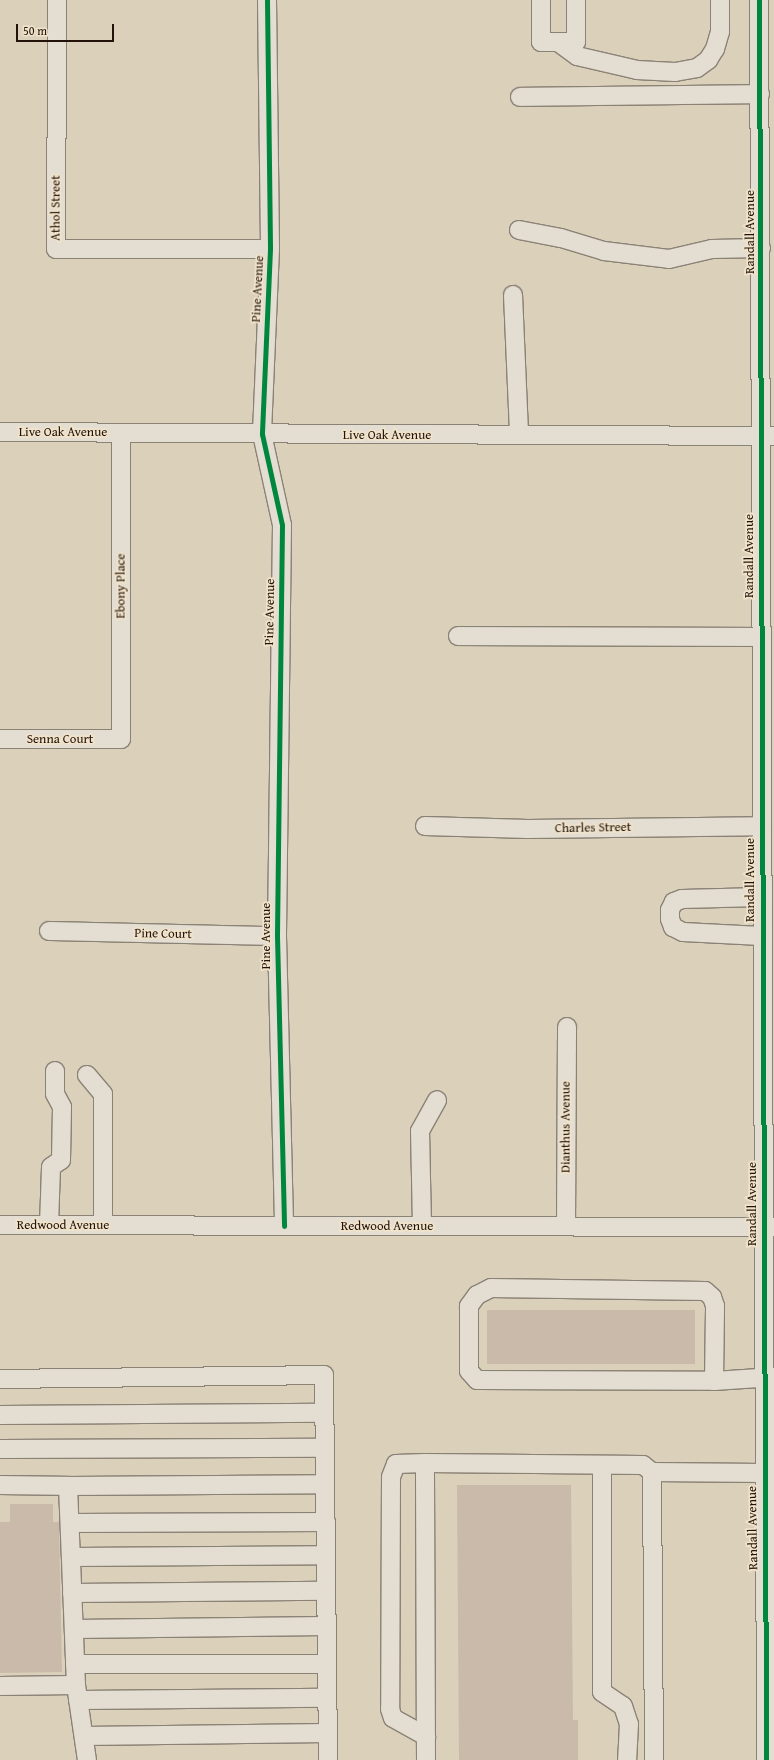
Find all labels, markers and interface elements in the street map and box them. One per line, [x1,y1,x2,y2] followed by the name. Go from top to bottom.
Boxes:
[18,16,116,42] scale bar
[23,22,47,39] text: 50 m
[48,175,64,241] street label: Athol Street
[742,190,758,274] street label: Randall Avenue
[248,255,268,323] street label: Pine Avenue
[19,424,107,440] street label: Live Oak Avenue
[343,427,431,443] street label: Live Oak Avenue
[741,514,757,598] street label: Randall Avenue
[113,553,129,619] street label: Ebony Place
[262,578,278,646] street label: Pine Avenue
[27,731,93,747] street label: Senna Court
[555,820,631,836] street label: Charles Street
[742,838,758,922] street label: Randall Avenue
[258,903,274,969] street label: Pine Avenue
[134,926,192,942] street label: Pine Court
[558,1081,574,1173] street label: Dianthus Avenue
[744,1162,760,1246] street label: Randall Avenue
[17,1217,109,1233] street label: Redwood Avenue
[341,1218,433,1234] street label: Redwood Avenue
[744,1486,762,1570] street label: Randall Avenue

